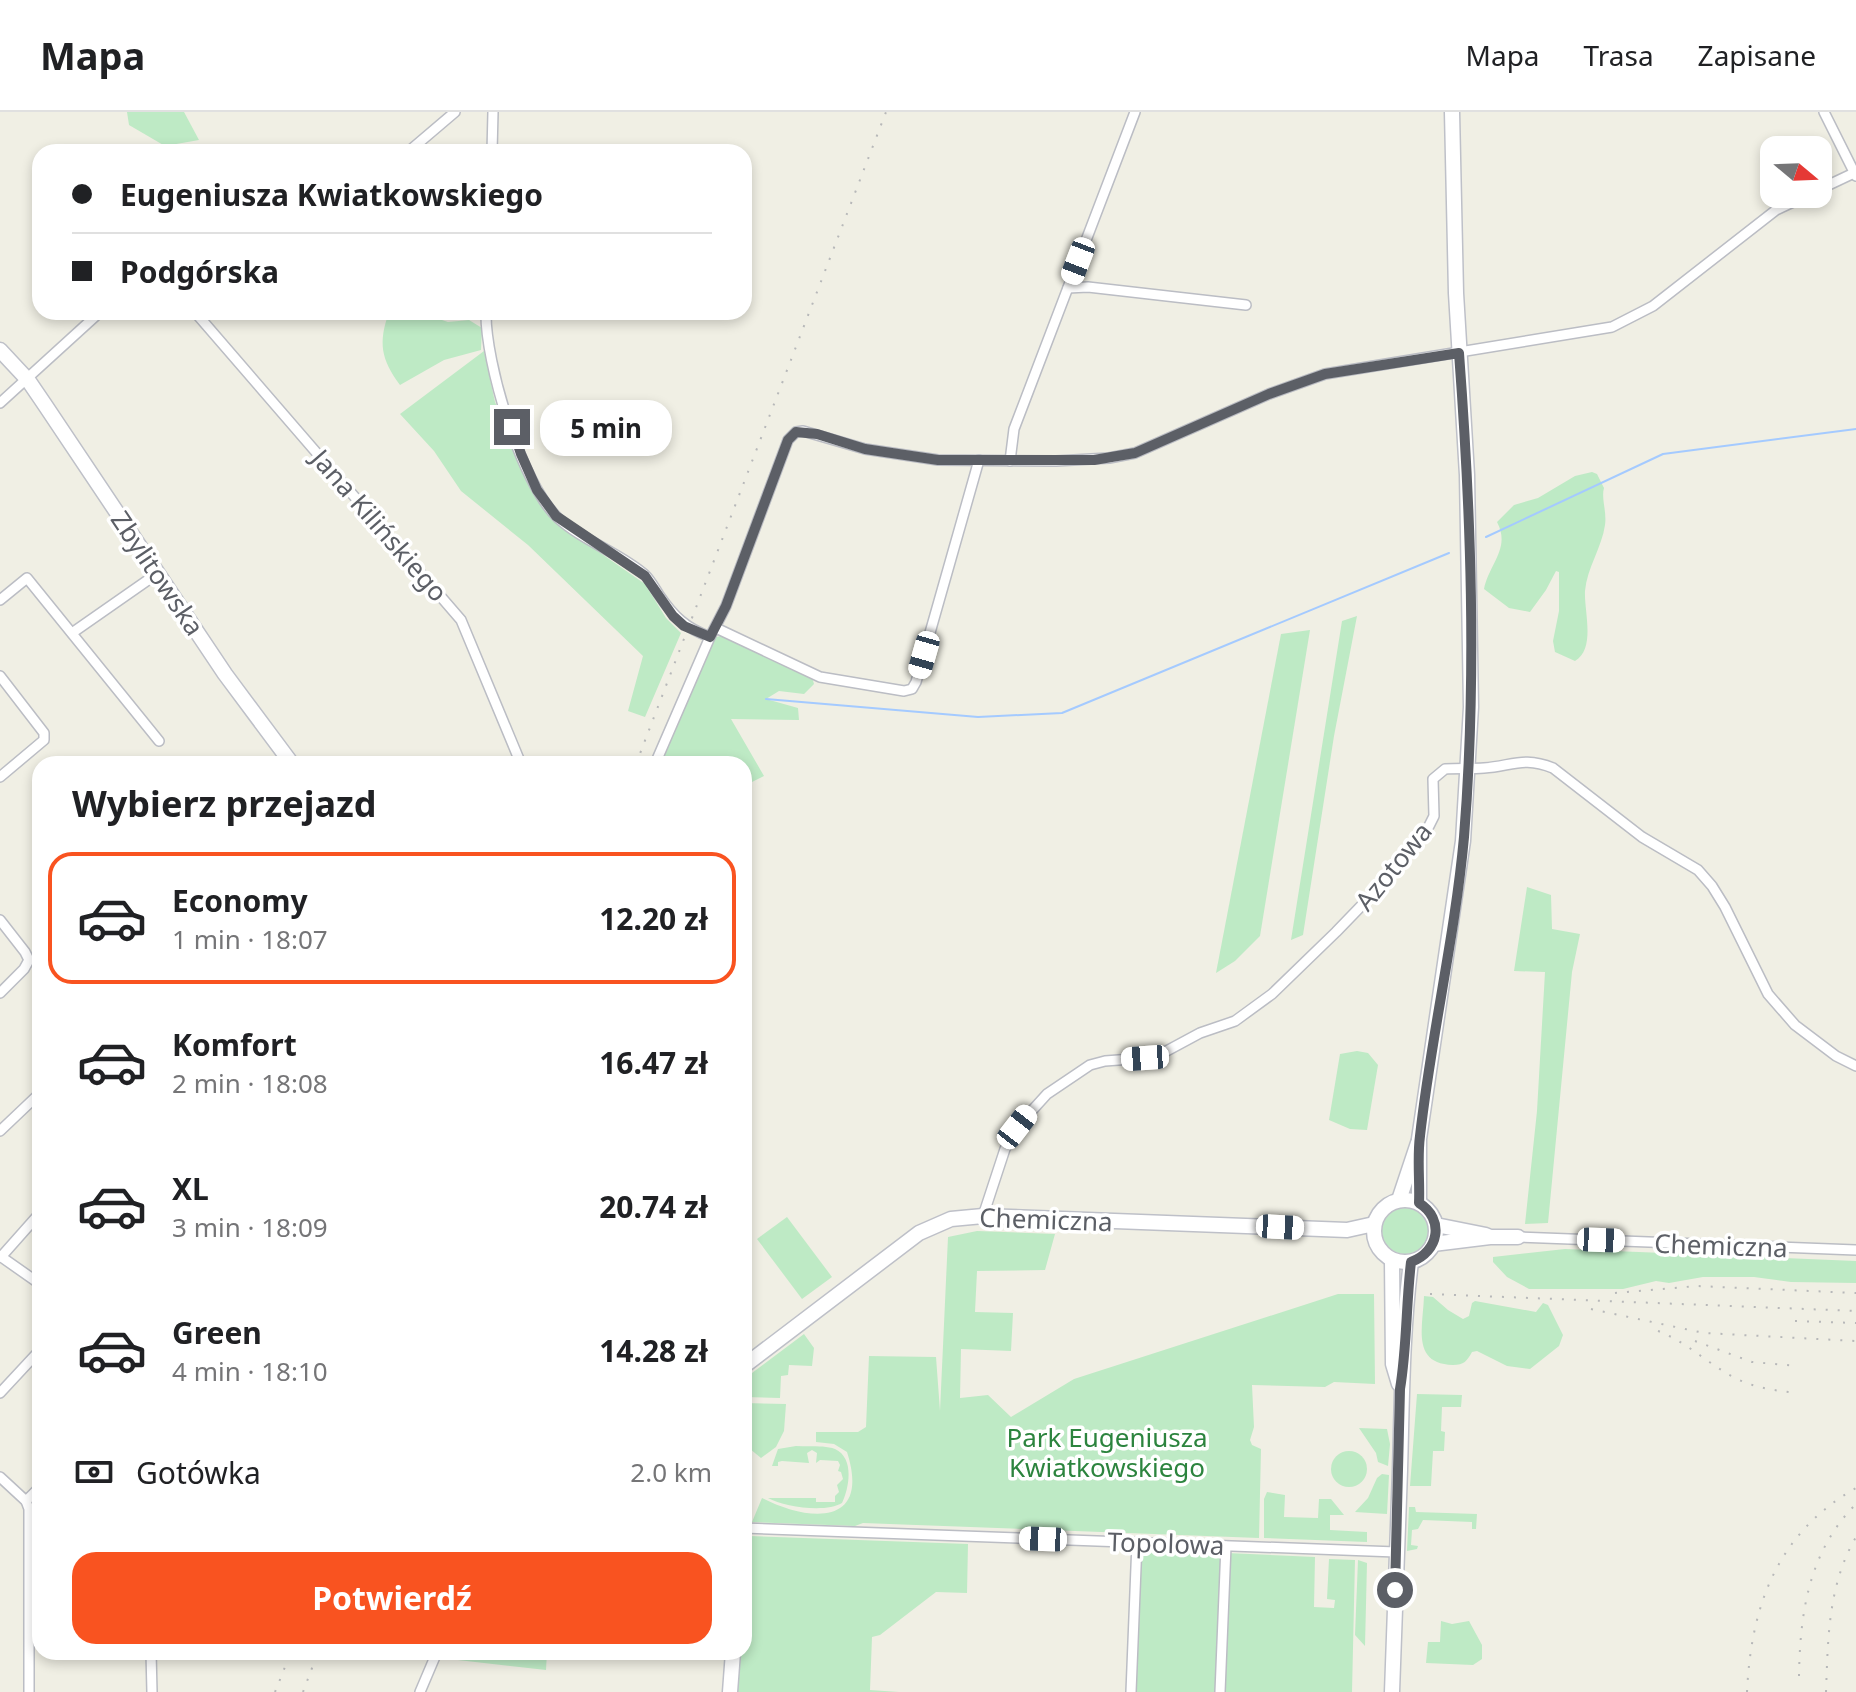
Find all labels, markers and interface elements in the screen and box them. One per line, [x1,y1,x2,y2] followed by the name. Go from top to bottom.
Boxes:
[40,29,145,81] text: Mapa
[1466,36,1540,74] text: Mapa
[1584,36,1654,74] text: Trasa
[1698,36,1816,74] text: Zapisane
[1760,136,1832,208] north arrow
[1760,136,1832,208] map controls
[120,174,543,215] text: Eugeniusza Kwiatkowskiego
[1058,234,1098,288] car
[120,251,279,292] text: Podgórska
[540,399,672,455] callout: 5 min
[494,409,530,445] route end
[570,410,642,446] text: 5 min
[302,439,456,609] street label: Jana Kilińskiego
[103,504,213,642] street label: Zbylitowska
[906,629,942,681] car
[72,779,376,828] text: Wybierz przejazd
[1346,814,1440,918] street label: Azotowa
[172,880,308,921] text: Economy
[76,882,148,954] icon: car
[599,898,708,939] text: 12.20 zł
[172,921,328,957] text: 1 min · 18:07
[172,1024,297,1065] text: Komfort
[76,1026,148,1098] icon: car
[599,1042,708,1083] text: 16.47 zł
[1120,1044,1170,1072] car
[172,1065,328,1101] text: 2 min · 18:08
[993,1101,1041,1153] car
[172,1168,209,1209] text: XL
[76,1170,148,1242] icon: car
[599,1186,708,1227] text: 20.74 zł
[979,1199,1113,1239] street label: Chemiczna
[172,1209,328,1245] text: 3 min · 18:09
[1255,1214,1305,1240] car
[1654,1225,1788,1265] street label: Chemiczna
[1577,1227,1625,1253] car
[172,1312,262,1353] text: Green
[76,1314,148,1386] icon: car
[599,1330,708,1371] text: 14.28 zł
[172,1353,328,1389] text: 4 min · 18:10
[1007,1419,1207,1485] park label: Park Eugeniusza Kwiatkowskiego
[72,1450,116,1494] icon: cash
[136,1452,261,1493] text: Gotówka
[630,1454,712,1490] text: 2.0 km
[1107,1523,1225,1563] street label: Topolowa
[1019,1526,1067,1552] car
[72,1552,712,1644] button: Potwierdź
[1377,1572,1413,1608] route start

